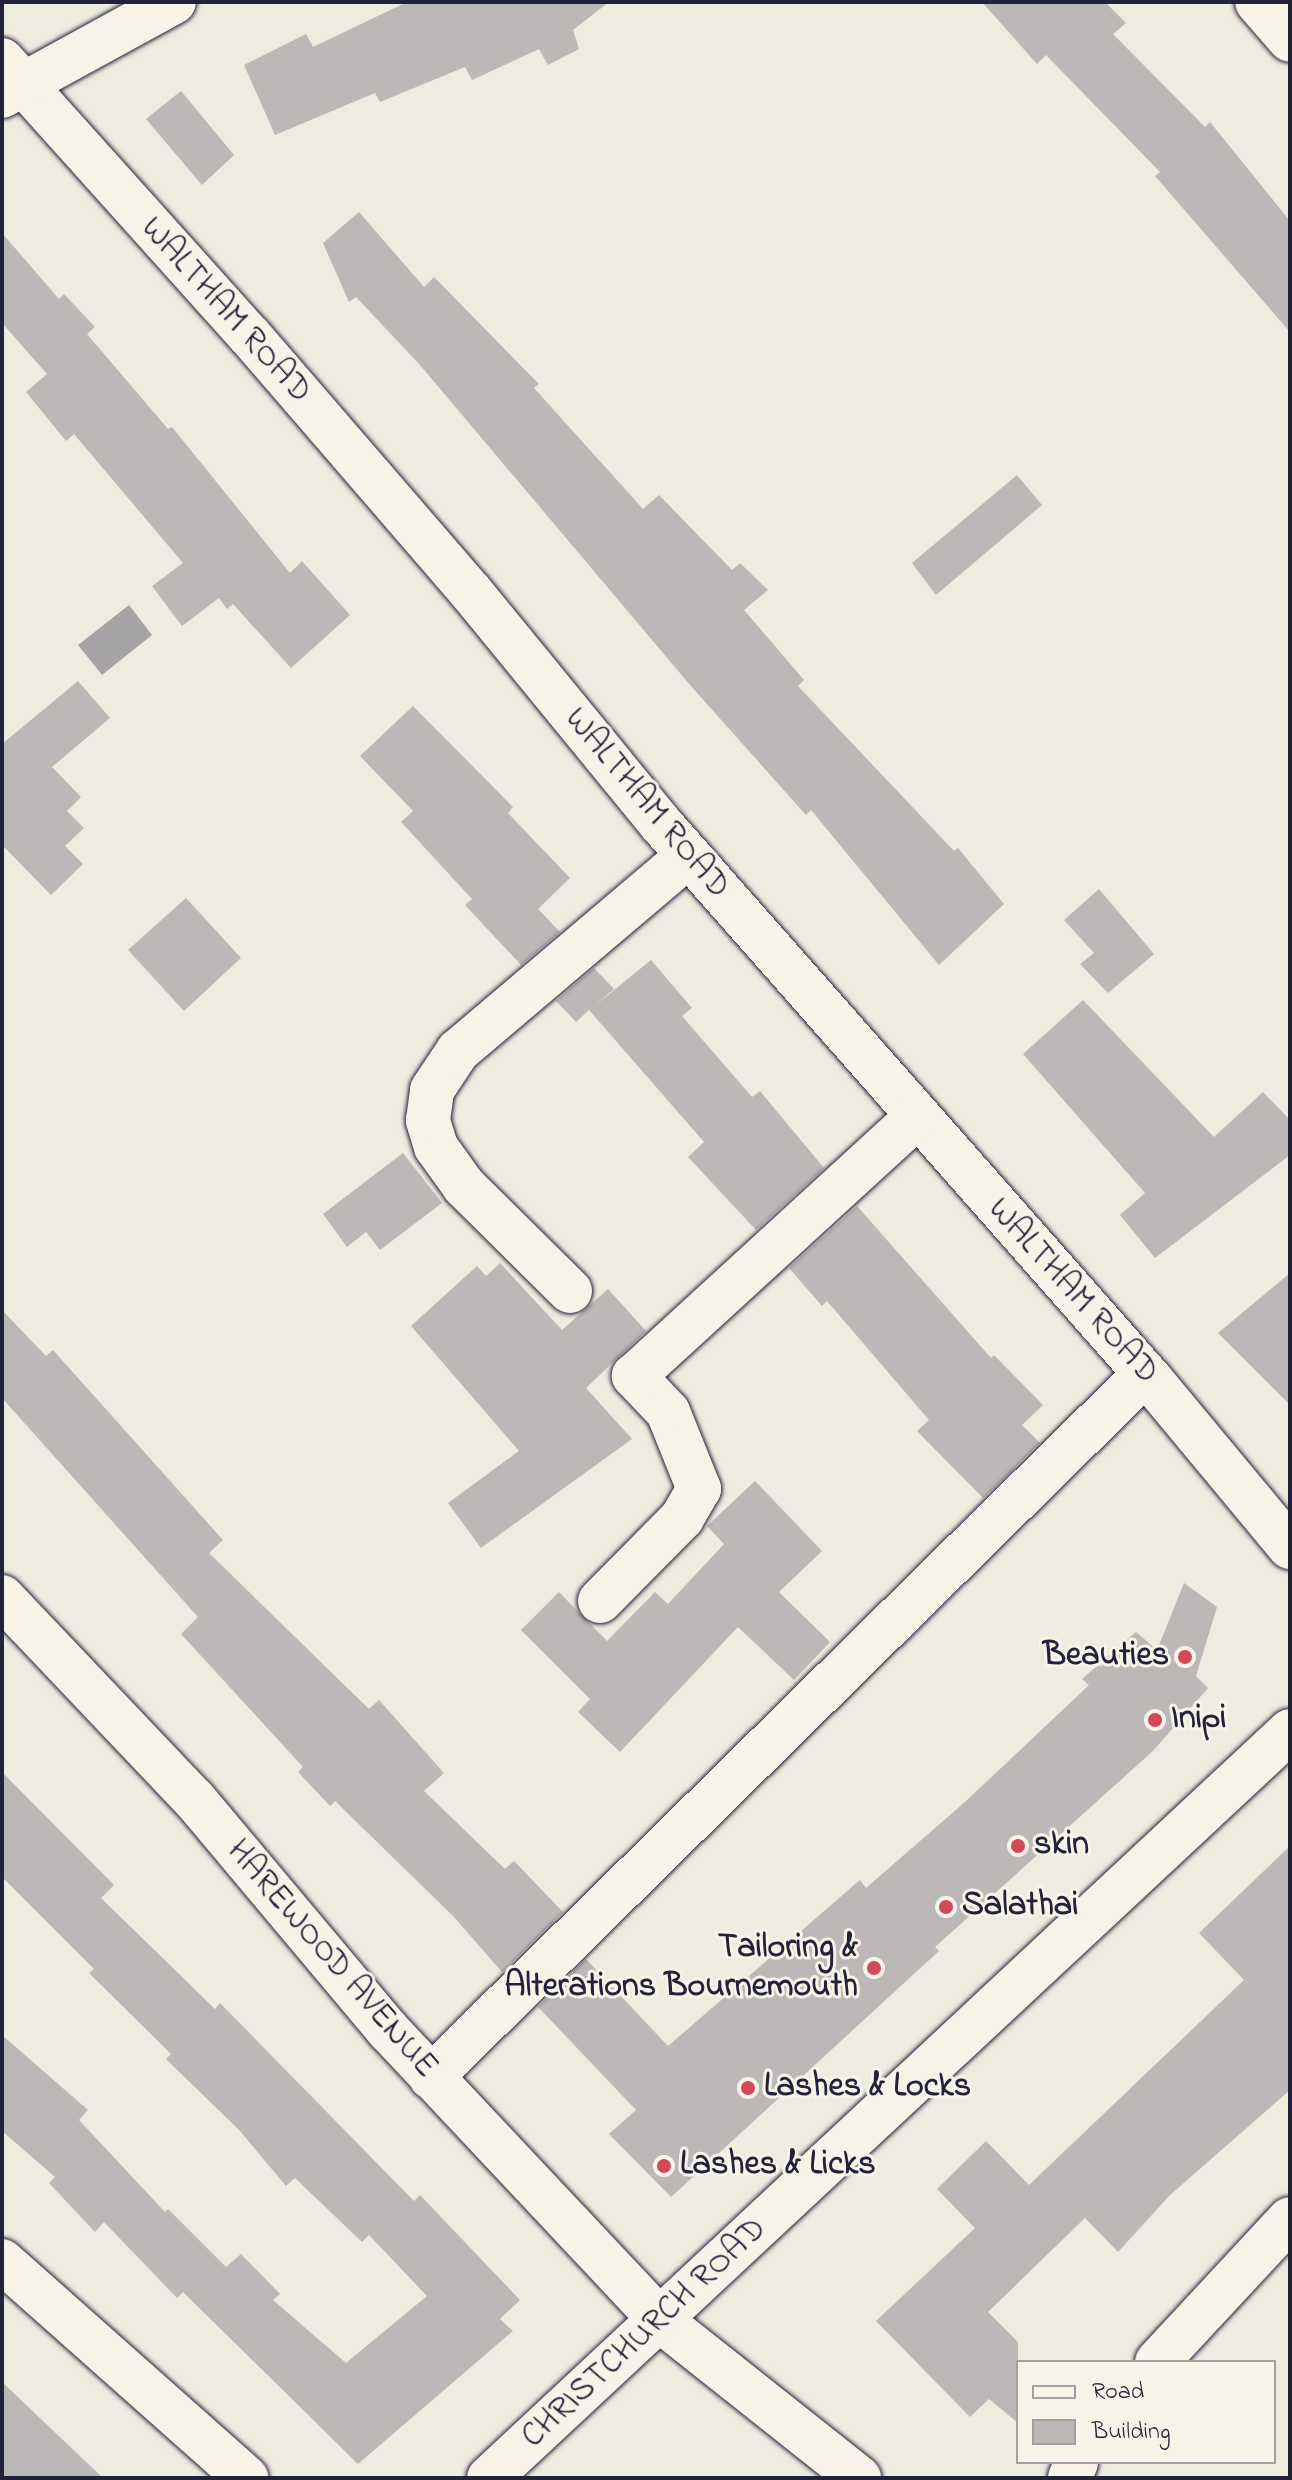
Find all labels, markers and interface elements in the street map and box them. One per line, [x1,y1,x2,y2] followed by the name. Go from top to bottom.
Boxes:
[131,209,319,413] street label: WALTHAM ROAD
[554,700,738,908] street label: WALTHAM ROAD
[978,1190,1166,1394] street label: WALTHAM ROAD
[1043,1637,1169,1677] place label: Beauties
[1176,1648,1194,1666] marker: Beauties
[1171,1700,1226,1740] place label: Inipi
[1146,1711,1164,1729] marker: Inipi
[1034,1826,1089,1866] place label: skin
[216,1833,446,2087] street label: HAREWOOD AVENUE
[1009,1837,1027,1855] marker: skin
[962,1887,1078,1927] place label: Salathai
[937,1898,955,1916] marker: Salathai
[505,1928,858,2008] place label: Tailoring & Alterations Bournemouth
[865,1959,883,1977] marker: Tailoring & Alterations Bournemouth
[764,2068,971,2108] place label: Lashes & Locks
[739,2079,757,2097] marker: Lashes & Locks
[680,2146,875,2186] place label: Lashes & Licks
[655,2157,673,2175] marker: Lashes & Licks
[514,2210,776,2458] street label: CHRISTCHURCH ROAD
[1016,2360,1276,2464] legend
[1092,2375,1144,2410] text: Road
[1092,2415,1171,2450] text: Building

